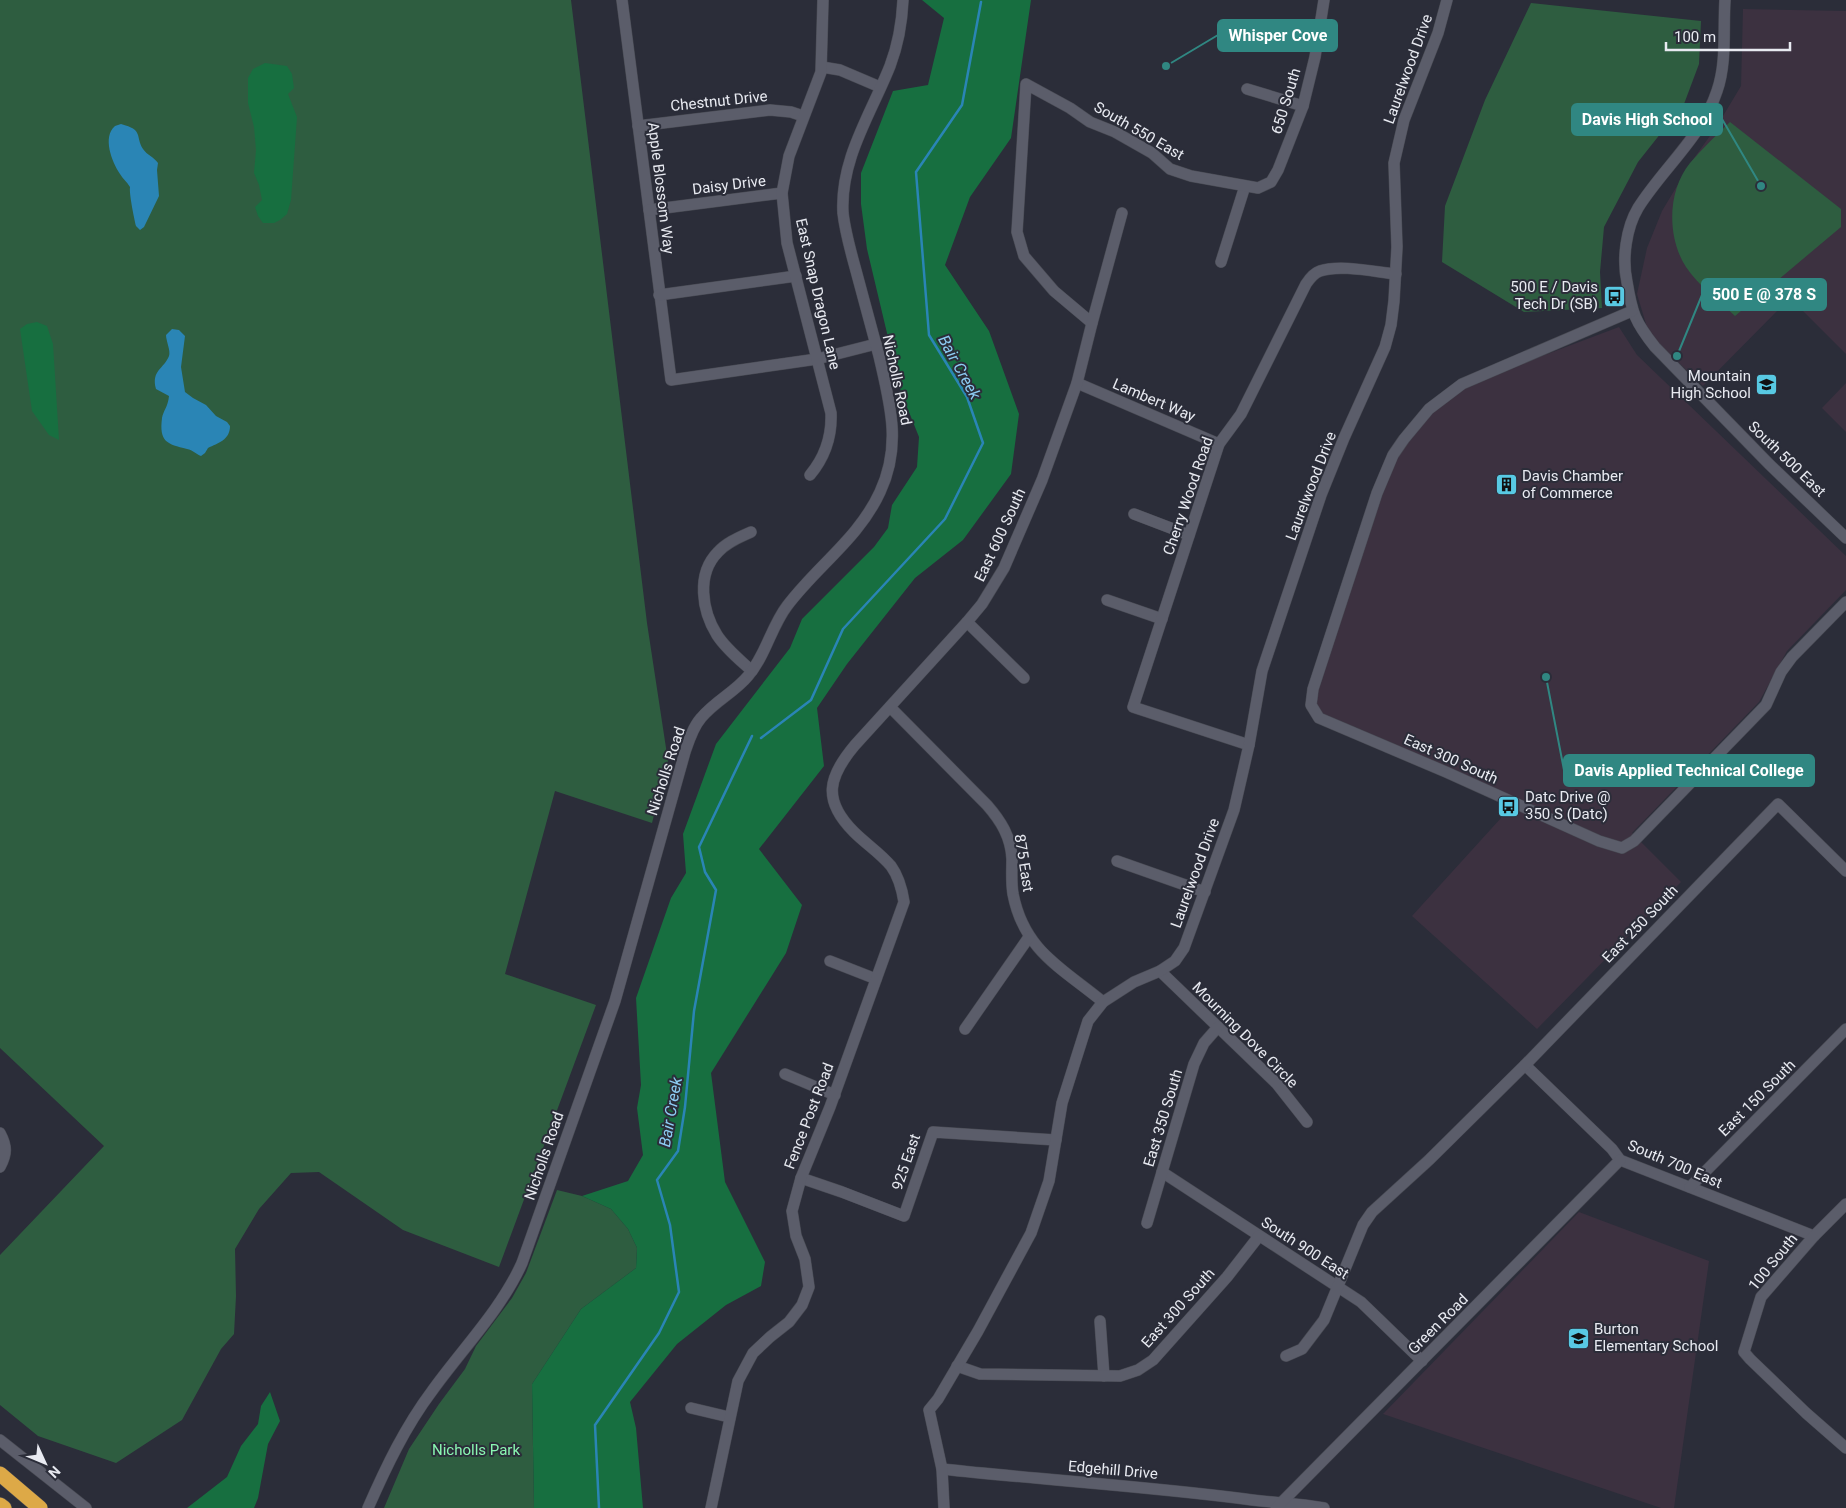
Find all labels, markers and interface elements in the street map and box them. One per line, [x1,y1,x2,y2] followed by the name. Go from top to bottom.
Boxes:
[1380,12,1436,126] street label: Laurelwood Drive
[1218,20,1337,51] callout: Whisper Cove
[1666,20,1790,52] scale bar
[1229,26,1328,45] text: Whisper Cove
[1674,28,1716,46] text: 100 m
[1267,66,1305,136] street label: 650 South
[670,87,768,115] street label: Chestnut Drive
[1091,98,1187,164] street label: South 550 East
[1572,104,1722,135] callout: Davis High School
[1582,110,1712,129] text: Davis High School
[644,121,678,255] street label: Apple Blossom Way
[691,172,767,198] street label: Daisy Drive
[792,217,844,371] street label: East Snap Dragon Lane
[1510,278,1598,313] place label: 500 E / Davis Tech Dr (SB)
[1702,279,1826,310] callout: 500 E @ 378 S
[1602,284,1626,308] bus stop icon: 500 E / Davis Tech Dr (SB)
[1712,285,1816,304] text: 500 E @ 378 S
[934,332,986,404] water label: Bair Creek
[879,333,915,427] street label: Nicholls Road
[1670,367,1751,402] place label: Mountain High School
[1755,373,1779,397] school or university icon: Mountain High School
[1110,375,1198,425] street label: Lambert Way
[1744,417,1830,501] street label: South 500 East
[1282,429,1340,543] street label: Laurelwood Drive
[1159,434,1217,558] street label: Cherry Wood Road
[1522,467,1623,502] place label: Davis Chamber of Commerce
[1494,473,1518,497] building icon: Davis Chamber of Commerce
[971,485,1029,585] street label: East 600 South
[643,724,689,818] street label: Nicholls Road
[1401,730,1501,788] street label: East 300 South
[1564,755,1814,786] callout: Davis Applied Technical College
[1574,761,1804,780] text: Davis Applied Technical College
[1525,788,1610,823] place label: Datc Drive @ 350 S (Datc)
[1497,794,1521,818] bus stop icon: Datc Drive @ 350 S (Datc)
[1167,816,1223,930] street label: Laurelwood Drive
[1011,833,1037,893] street label: 875 East
[1598,881,1682,967] street label: East 250 South
[1188,978,1302,1092] street label: Mourning Dove Circle
[1715,1056,1799,1140] street label: East 150 South
[780,1060,838,1172] street label: Fence Post Road
[1140,1067,1186,1169] street label: East 350 South
[655,1075,686,1149] water label: Bair Creek
[520,1109,568,1203] street label: Nicholls Road
[888,1131,924,1193] street label: 925 East
[1625,1136,1725,1192] street label: South 700 East
[1258,1213,1352,1283] street label: South 900 East
[1745,1230,1801,1294] street label: 100 South
[1138,1264,1218,1352] street label: East 300 South
[1404,1290,1472,1358] street label: Green Road
[1594,1320,1718,1355] place label: Burton Elementary School
[1566,1326,1590,1350] school or university icon: Burton Elementary School
[20,1438,70,1488] north arrow
[432,1441,520,1459] park label: Nicholls Park
[1067,1457,1159,1483] street label: Edgehill Drive
[45,1463,64,1481] text: N

